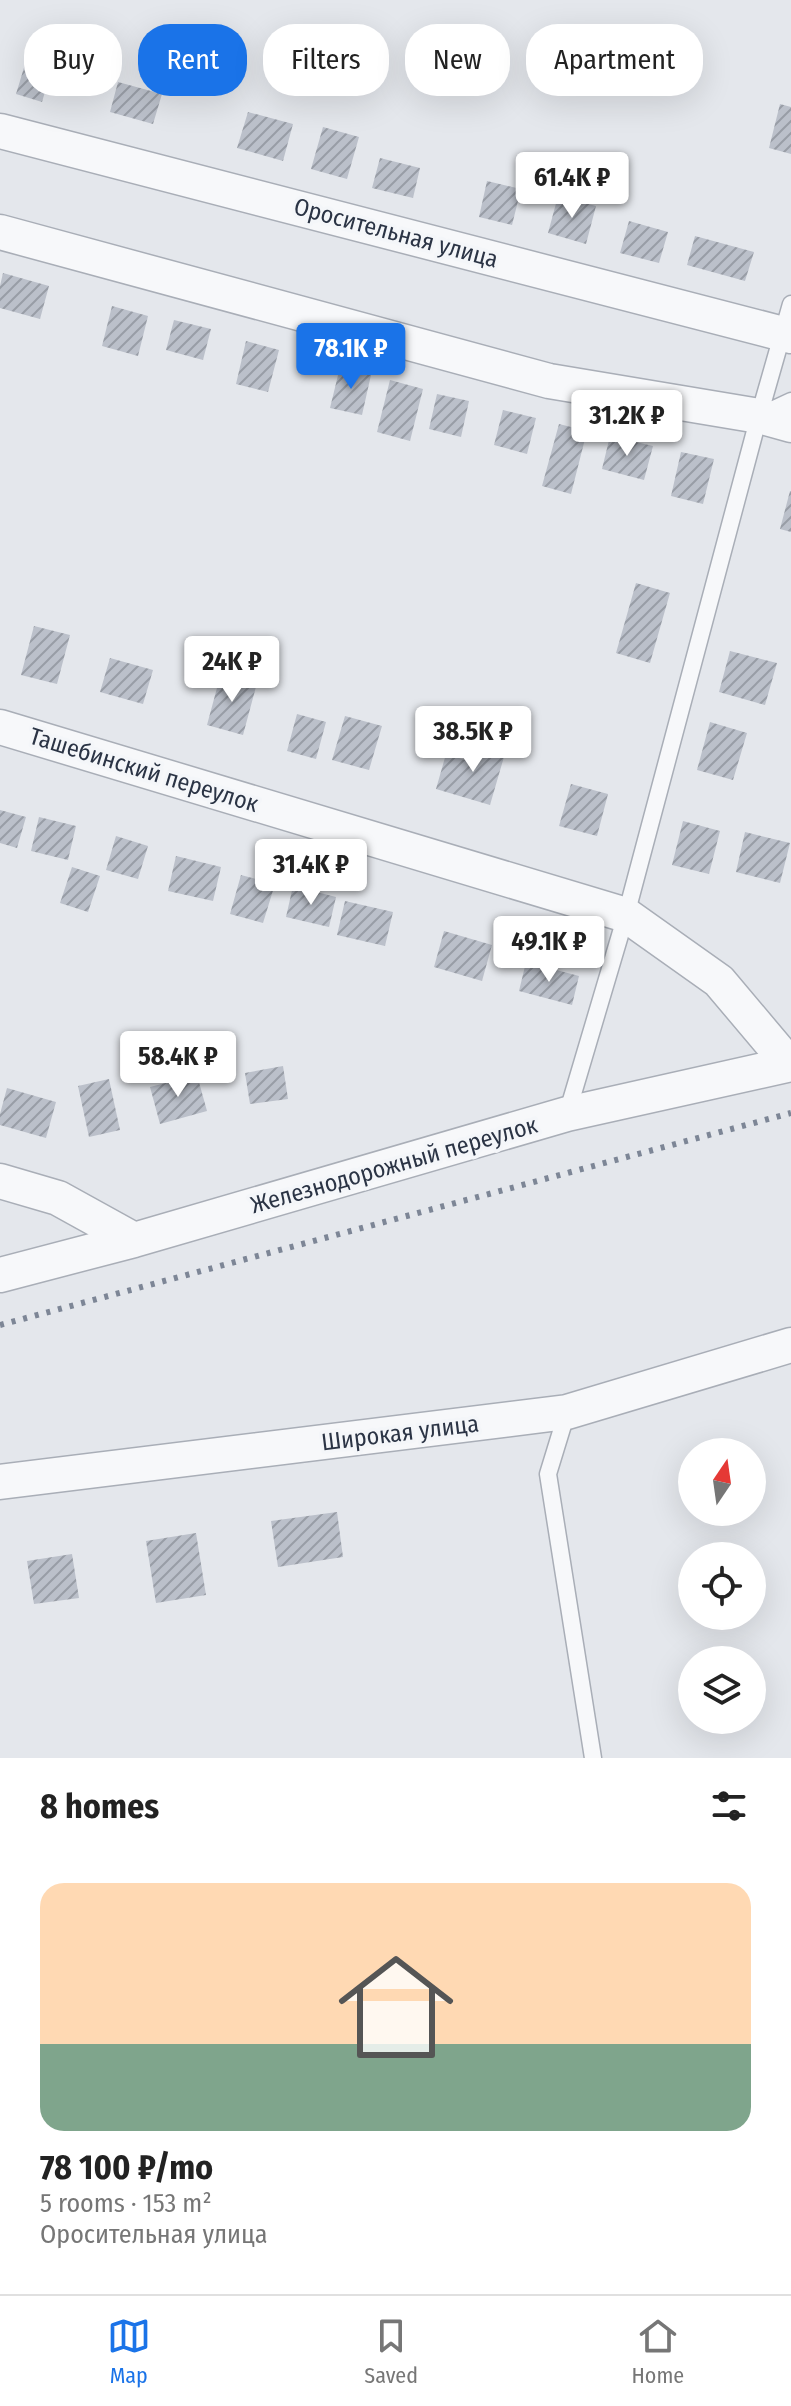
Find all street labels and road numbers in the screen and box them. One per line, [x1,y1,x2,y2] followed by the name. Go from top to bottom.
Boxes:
[291,192,501,274] street label: Оросительная улица
[26,722,262,818] street label: Ташебинский переулок
[248,1110,541,1219] street label: Железнодорожный переулок
[320,1409,480,1457] street label: Широкая улица

